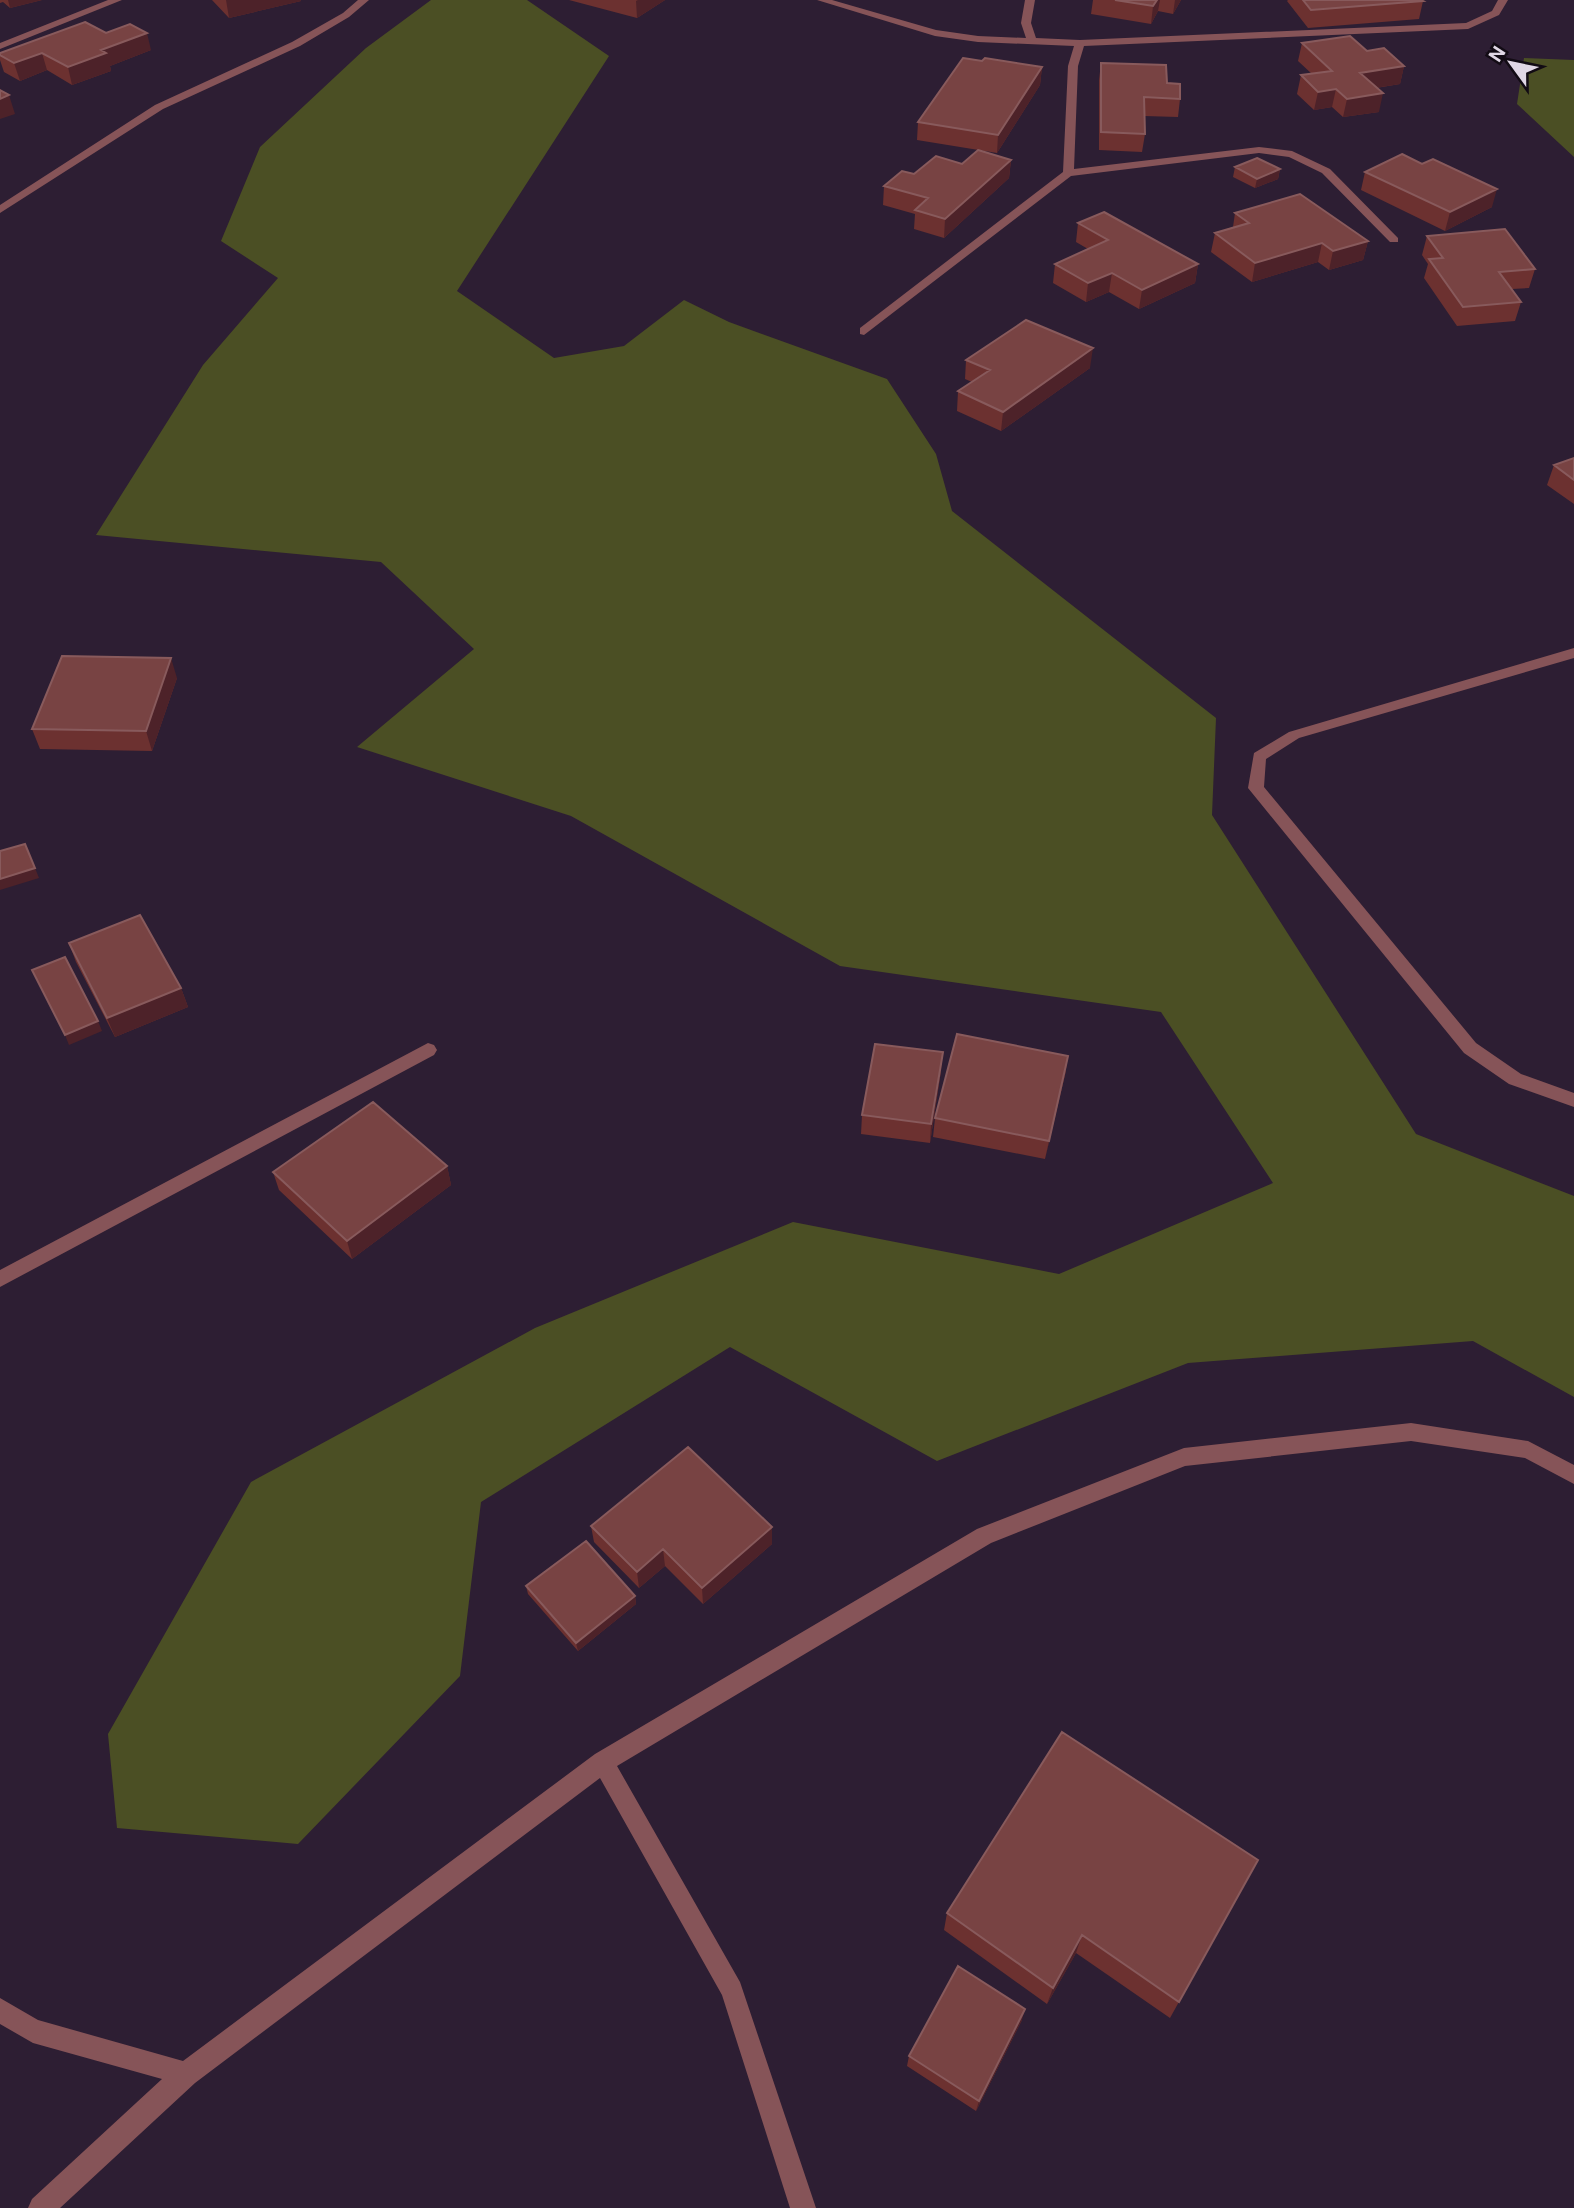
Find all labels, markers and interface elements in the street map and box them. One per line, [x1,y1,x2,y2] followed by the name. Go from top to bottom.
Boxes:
[1476,28,1546,98] north arrow
[1483,41,1511,67] text: N

